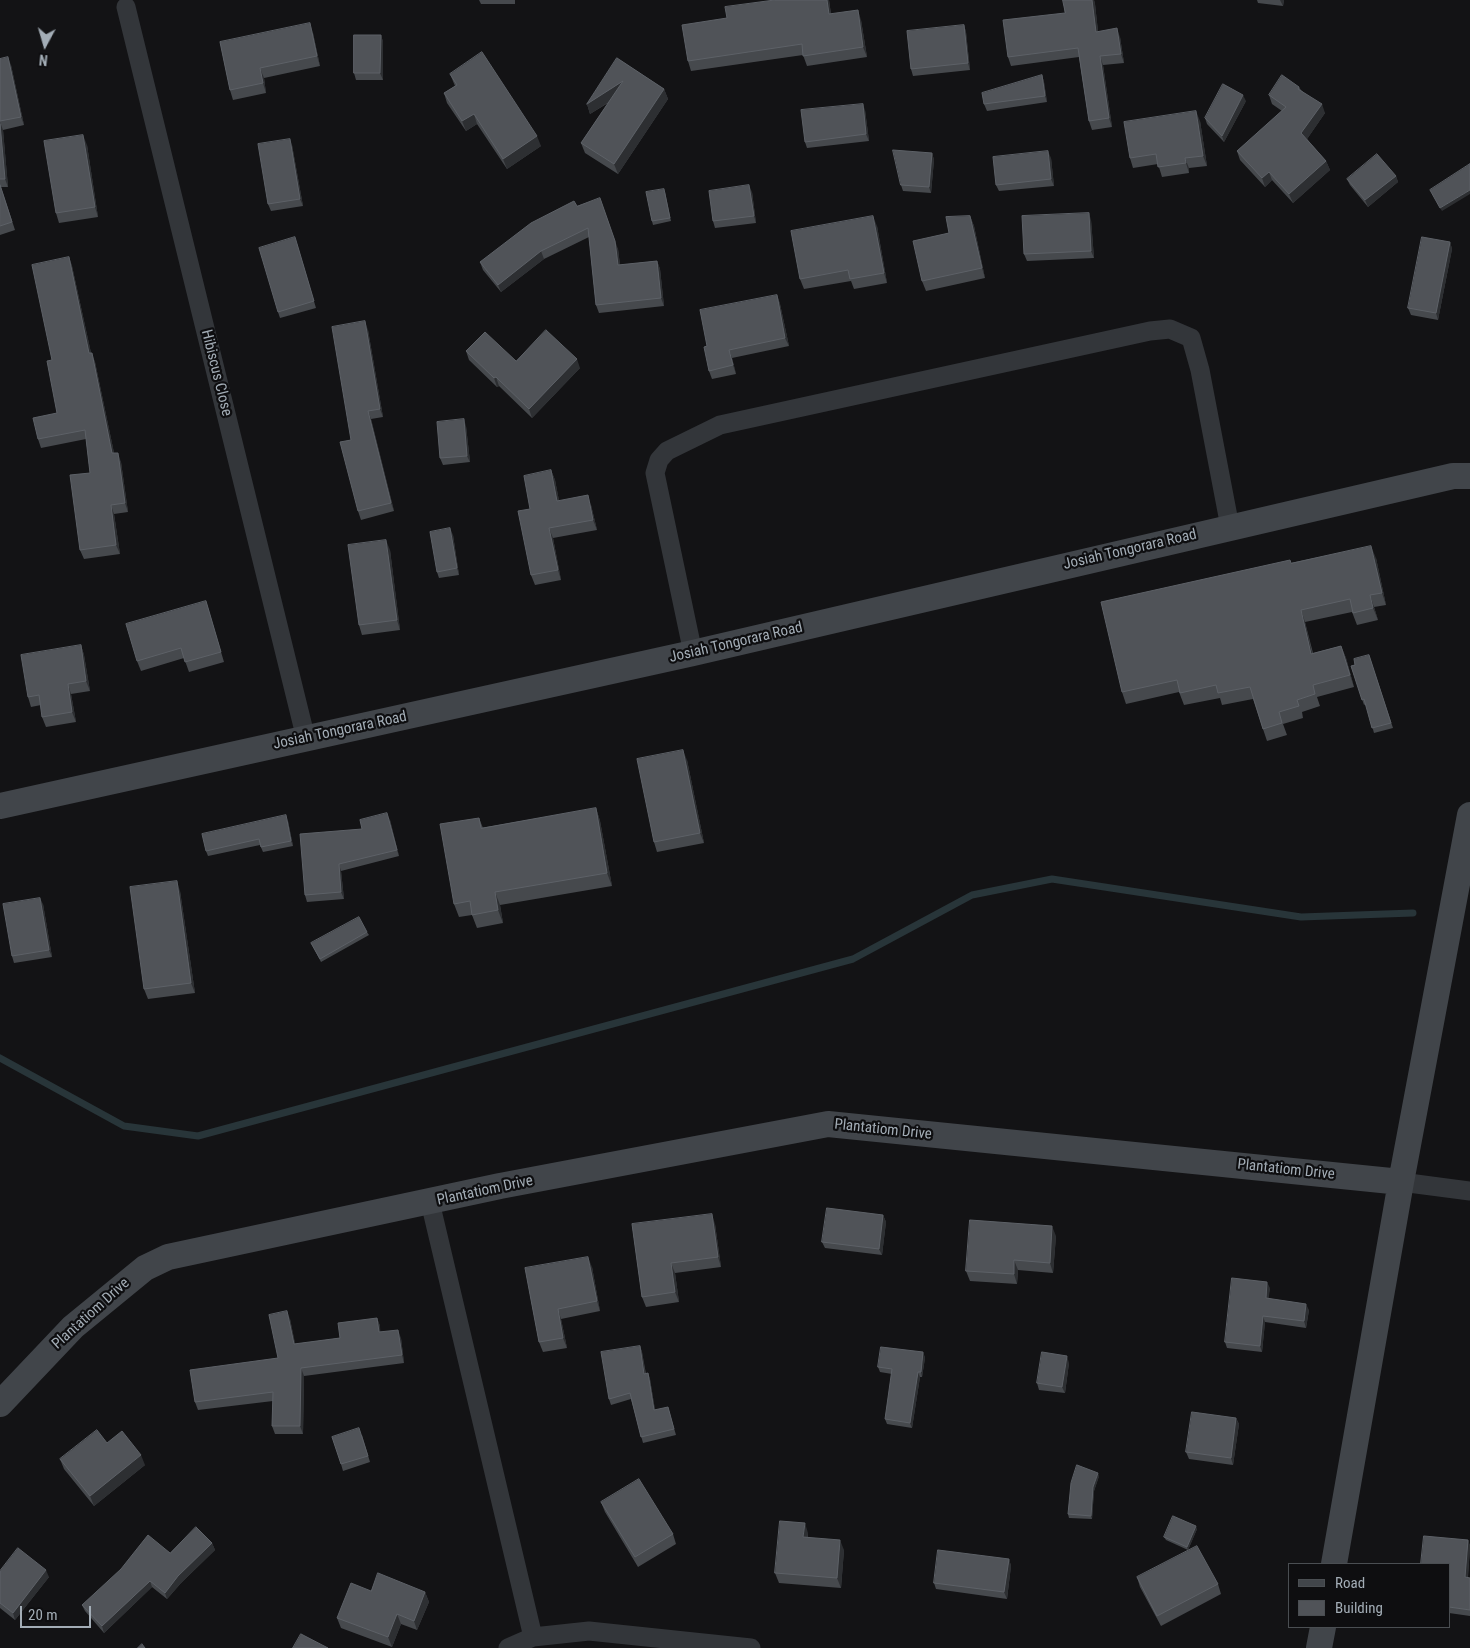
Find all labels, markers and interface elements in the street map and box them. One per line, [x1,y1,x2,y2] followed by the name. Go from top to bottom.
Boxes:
[20,20,70,70] north arrow
[38,52,49,68] text: N
[197,328,235,418] street label: Hibiscus Close
[1062,526,1198,574] street label: Josiah Tongorara Road
[668,619,804,667] street label: Josiah Tongorara Road
[272,708,408,754] street label: Josiah Tongorara Road
[833,1116,933,1144] street label: Plantatiom Drive
[1236,1156,1336,1184] street label: Plantatiom Drive
[435,1172,535,1210] street label: Plantatiom Drive
[49,1275,133,1353] street label: Plantatiom Drive
[1288,1563,1450,1628] legend
[1335,1574,1365,1592] text: Road
[22,1596,94,1628] scale bar
[1335,1599,1383,1617] text: Building
[28,1606,58,1624] text: 20 m

